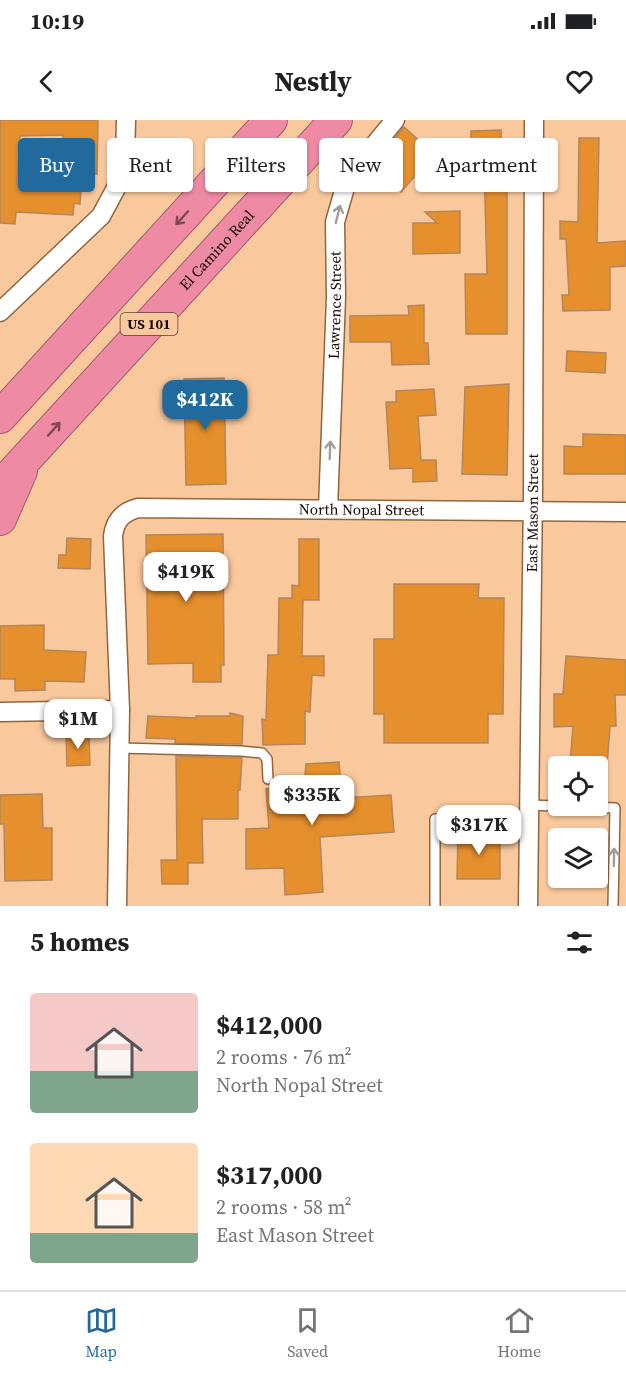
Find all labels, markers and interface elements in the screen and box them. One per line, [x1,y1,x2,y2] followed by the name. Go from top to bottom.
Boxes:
[30,6,84,36] text: 10:19
[274,63,352,100] text: Nestly
[30,65,63,98] icon: back
[563,65,596,98] icon: heart
[18,138,95,192] chip: Buy
[107,138,193,192] chip: Rent
[205,138,307,192] chip: Filters
[319,138,403,192] chip: New
[415,138,558,192] chip: Apartment
[174,205,259,295] street label: El Camino Real
[332,205,344,224] one-way arrow
[175,210,189,225] one-way arrow
[323,251,346,359] street label: Lawrence Street
[120,313,178,335] road number: US 101
[163,380,247,431] pin: $412K
[176,385,234,413] text: $412K
[47,421,61,436] one-way arrow
[324,441,335,461] one-way arrow
[521,454,543,572] street label: East Mason Street
[299,498,424,520] street label: North Nopal Street
[144,552,228,603] pin: $419K
[157,557,215,585] text: $419K
[49,699,107,750] pin: $1M
[58,704,98,732] text: $1M
[548,756,608,888] map controls
[548,756,608,816] button: locate
[270,775,354,826] pin: $335K
[283,780,341,808] text: $335K
[437,805,521,856] pin: $317K
[450,810,508,838] text: $317K
[548,828,608,888] button: layers
[608,848,620,868] one-way arrow
[30,924,129,960] text: 5 homes
[563,926,596,959] icon: filters
[216,1007,322,1043] text: $412,000
[78,1017,150,1089] icon: home
[216,1043,352,1071] text: 2 rooms · 76 m²
[216,1071,383,1099] text: North Nopal Street
[216,1157,322,1193] text: $317,000
[78,1167,150,1239] icon: home
[216,1193,352,1221] text: 2 rooms · 58 m²
[216,1221,374,1249] text: East Mason Street
[85,1304,118,1362] tab: Map
[287,1304,328,1362] tab: Saved
[498,1304,541,1362] tab: Home

